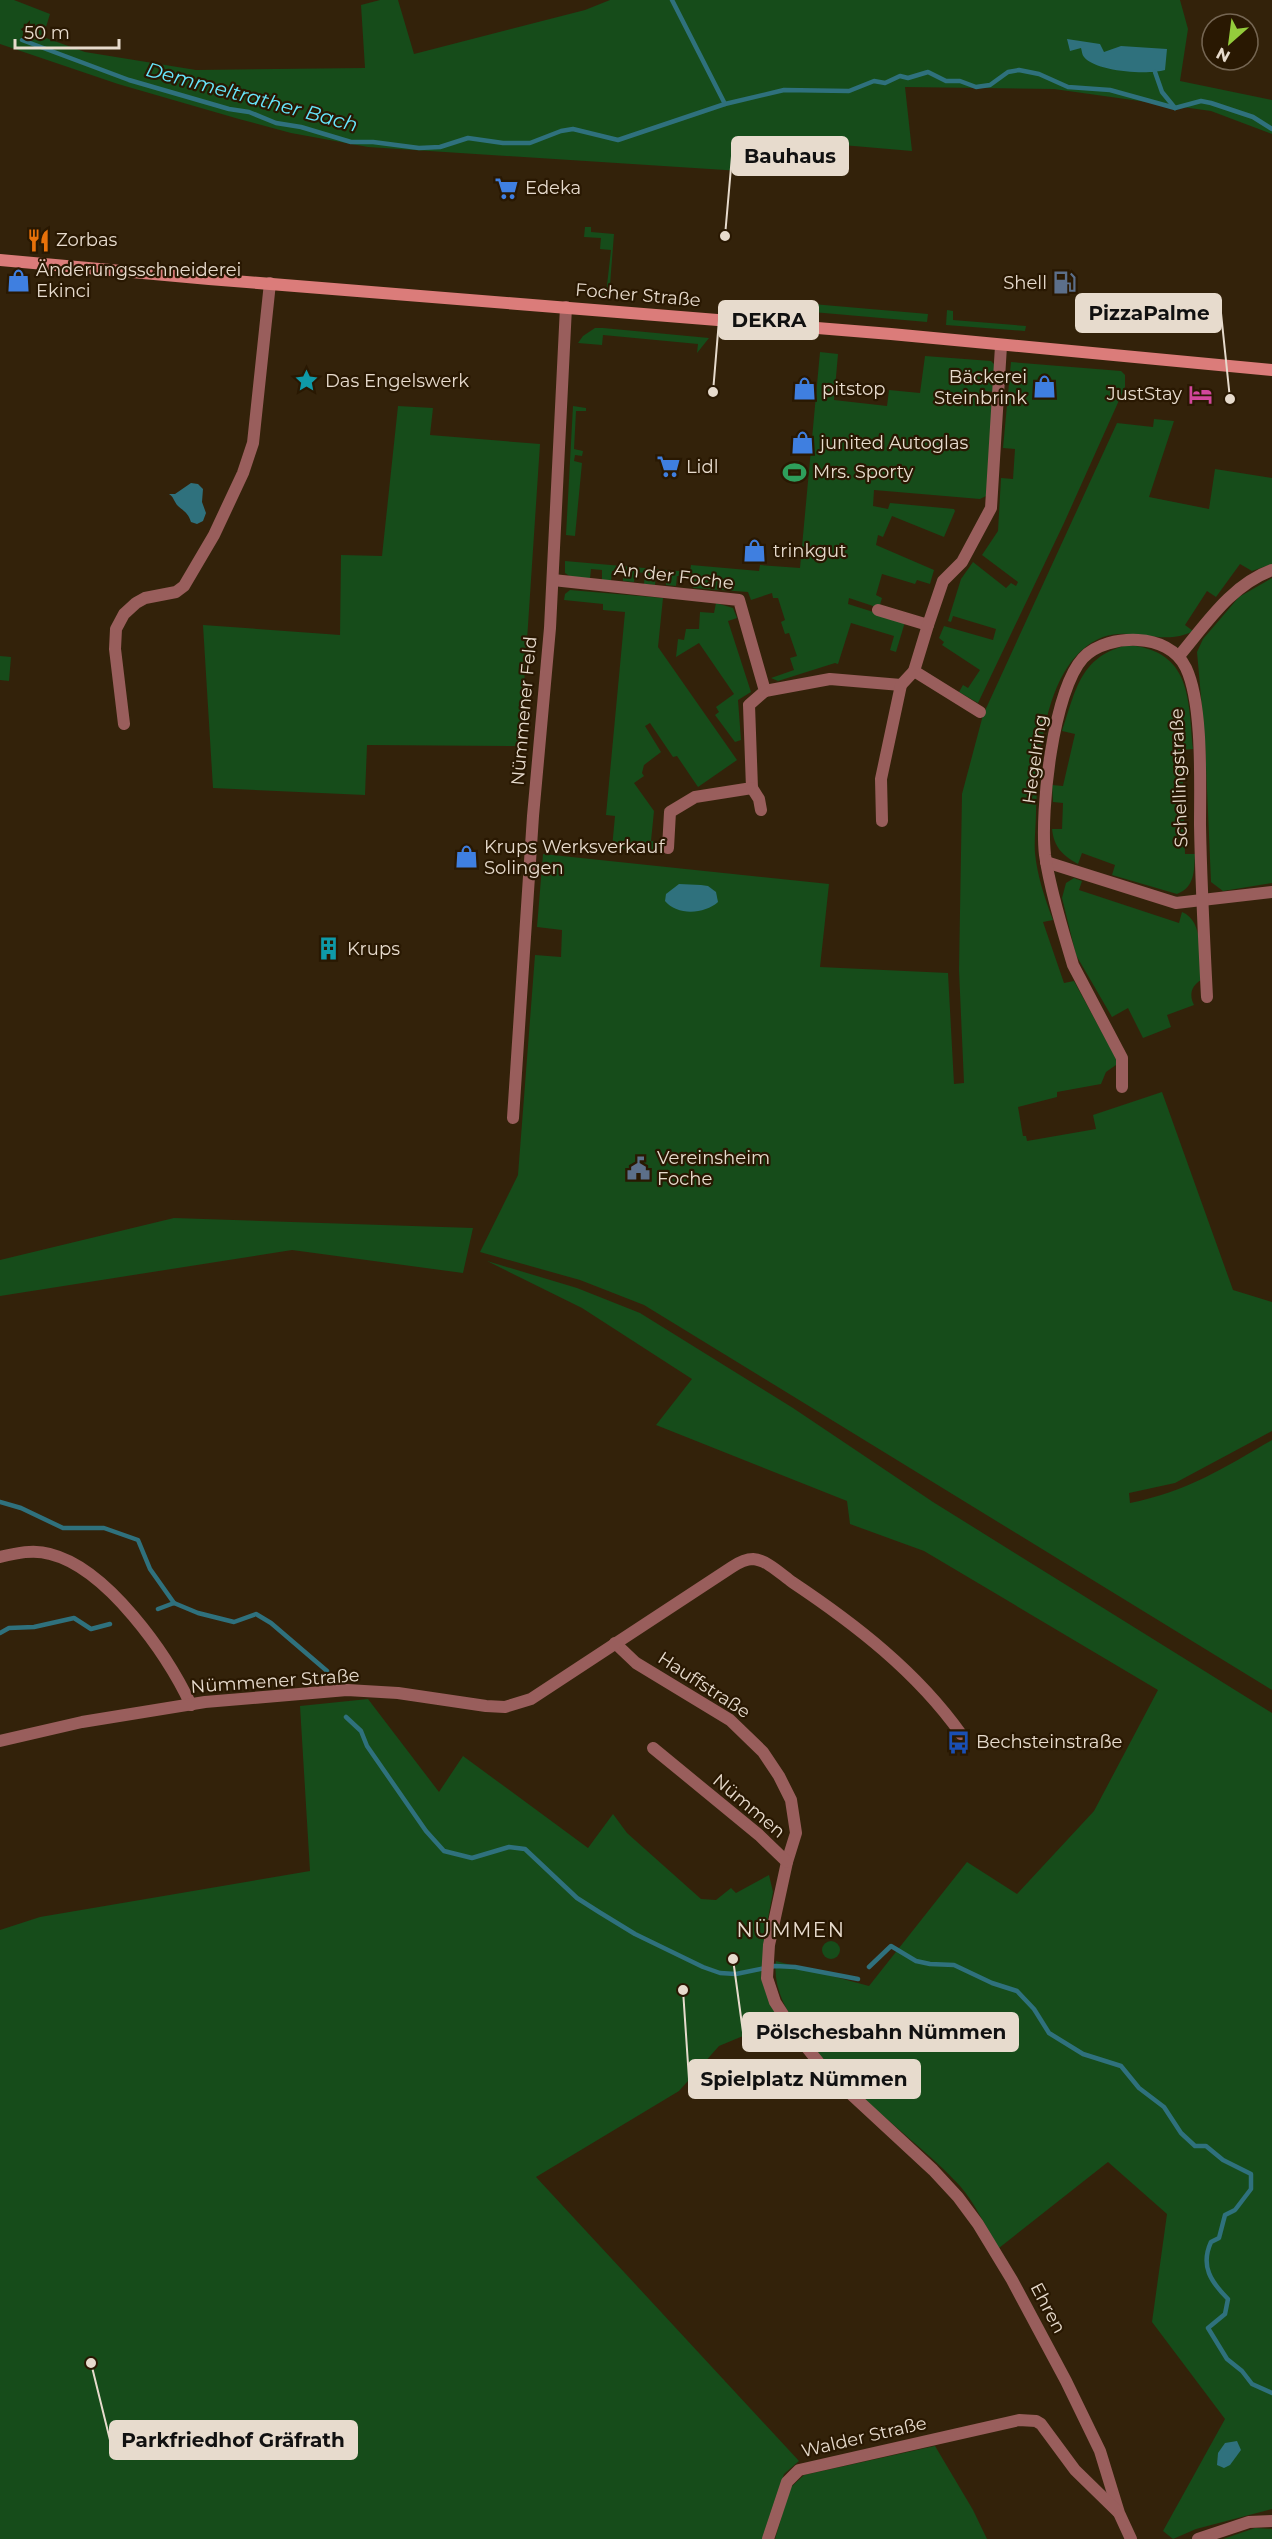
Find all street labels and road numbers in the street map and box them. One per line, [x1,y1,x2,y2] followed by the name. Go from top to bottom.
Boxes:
[574,279,702,311] street label: Focher Straße
[613,558,735,594] street label: An der Foche
[507,635,541,787] street label: Nümmener Feld
[1166,708,1192,848] street label: Schellingstraße
[1018,713,1052,805] street label: Hegelring
[654,1647,754,1723] street label: Hauffstraße
[190,1664,360,1698] street label: Nümmener Straße
[708,1769,790,1843] street label: Nümmen
[1026,2279,1070,2337] street label: Ehren
[799,2412,929,2462] street label: Walder Straße

